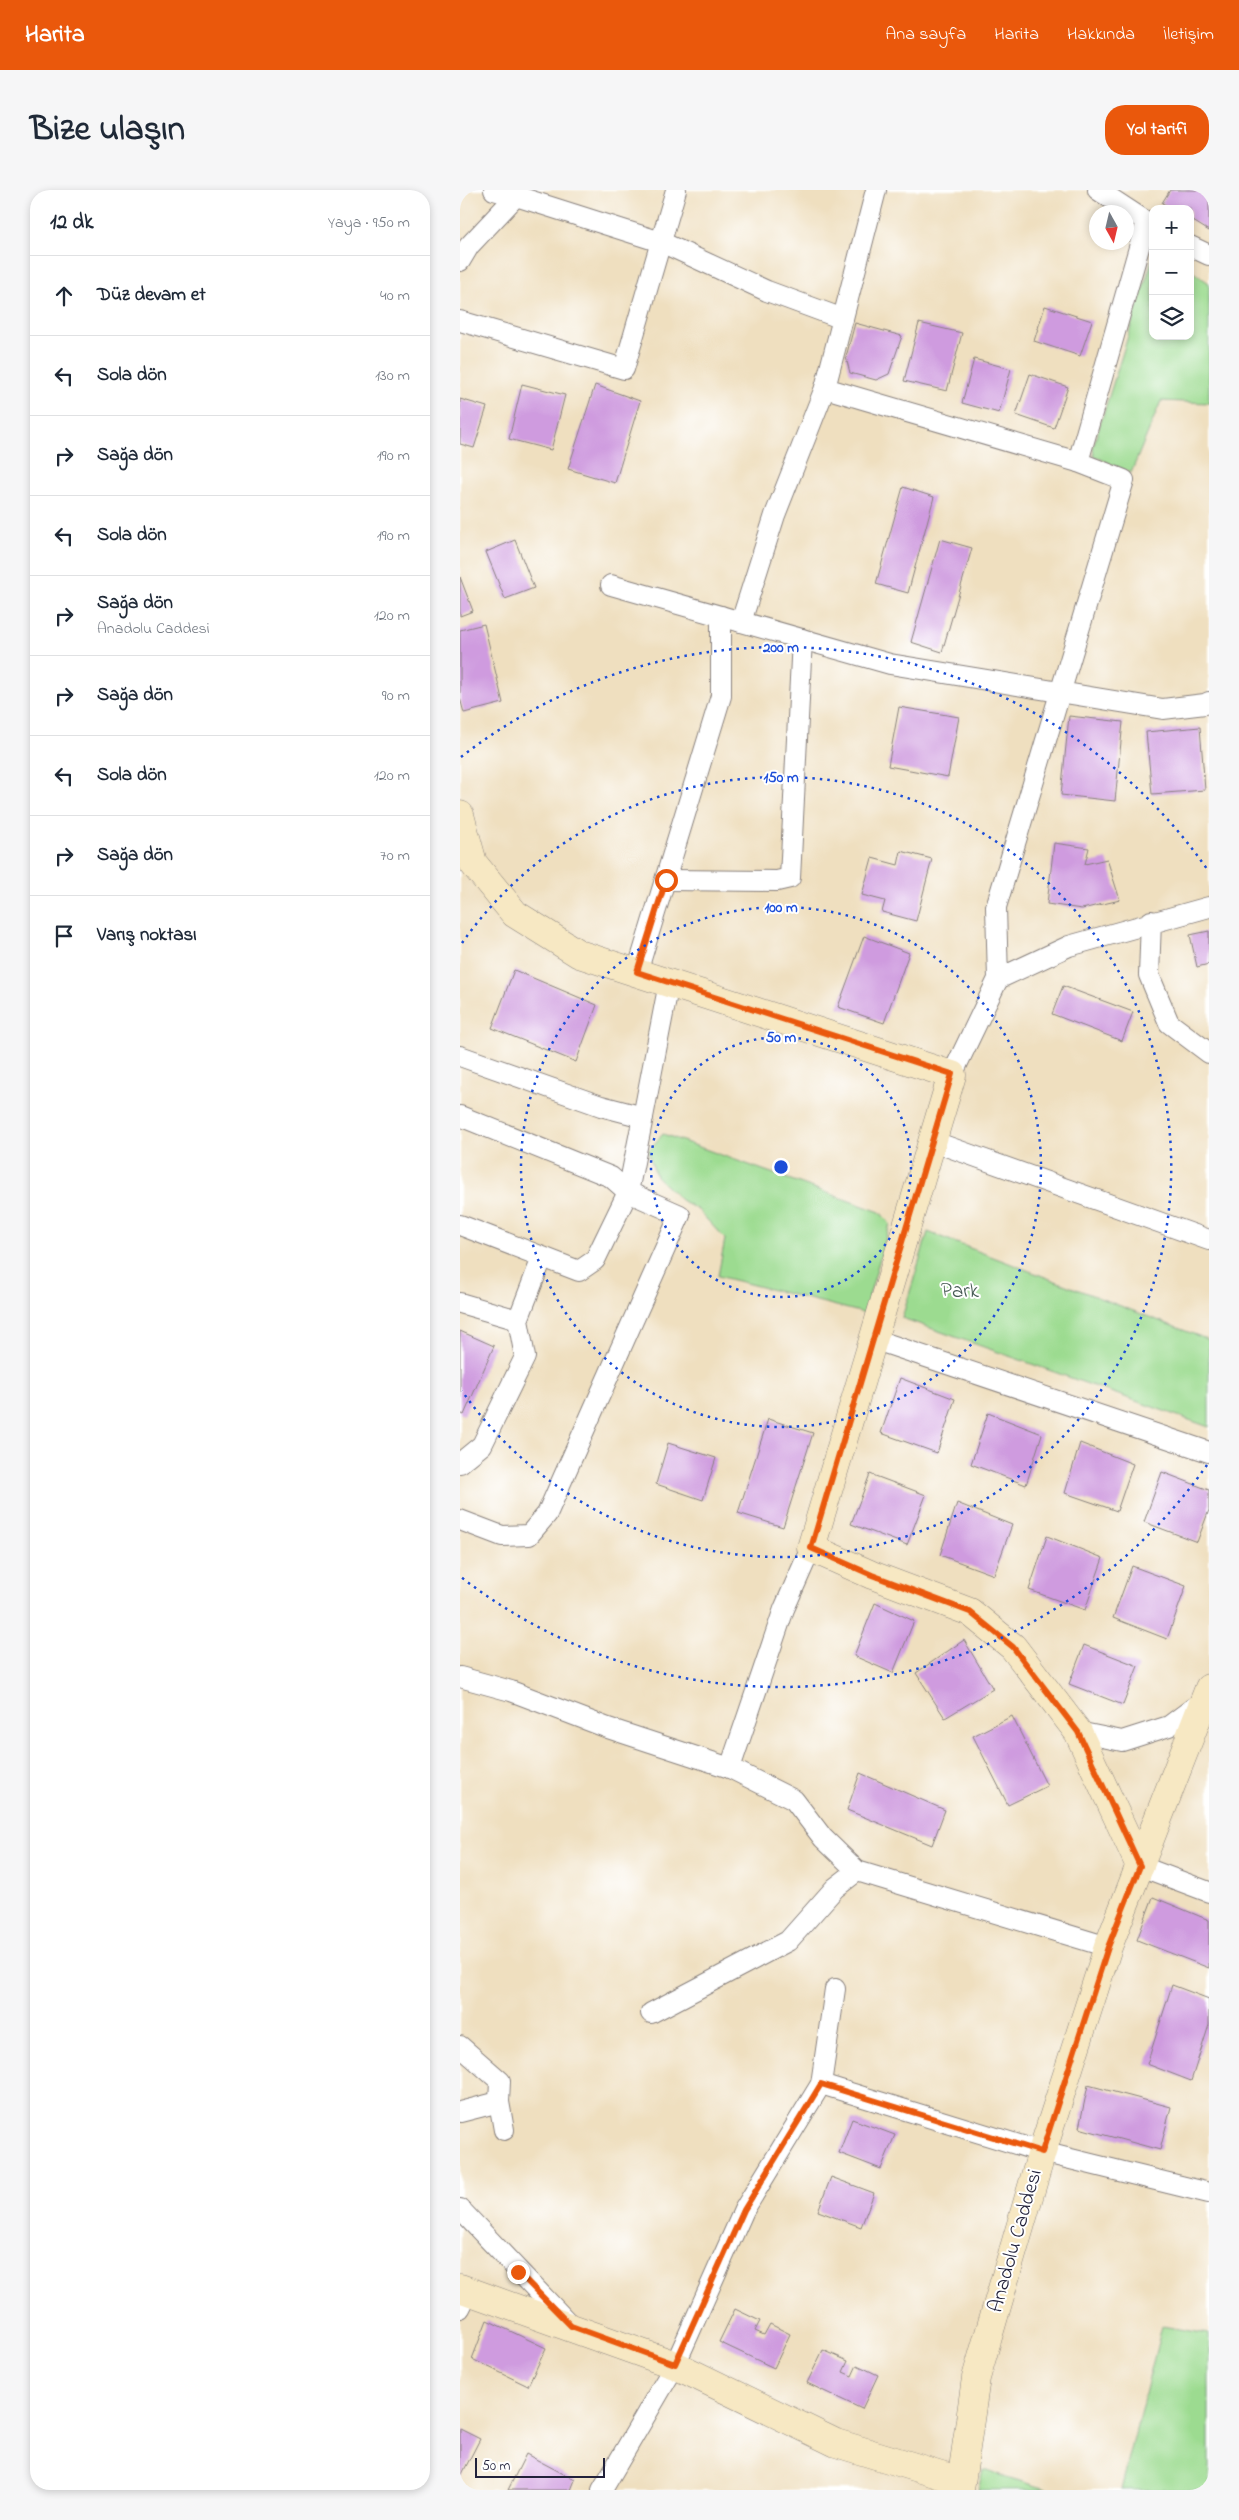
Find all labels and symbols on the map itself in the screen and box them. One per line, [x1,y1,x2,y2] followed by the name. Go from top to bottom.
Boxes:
[1089,205,1134,250] north arrow
[762,637,799,659] text: 200 m
[763,767,799,789] text: 150 m
[655,869,678,892] route start
[764,897,798,919] text: 100 m
[766,1027,797,1049] text: 50 m
[772,1158,790,1176] centre of rings
[941,1277,980,1307] park label: Park
[981,2166,1051,2316] street label: Anadolu Caddesi
[507,2261,530,2284] route end
[475,2455,605,2478] scale bar

